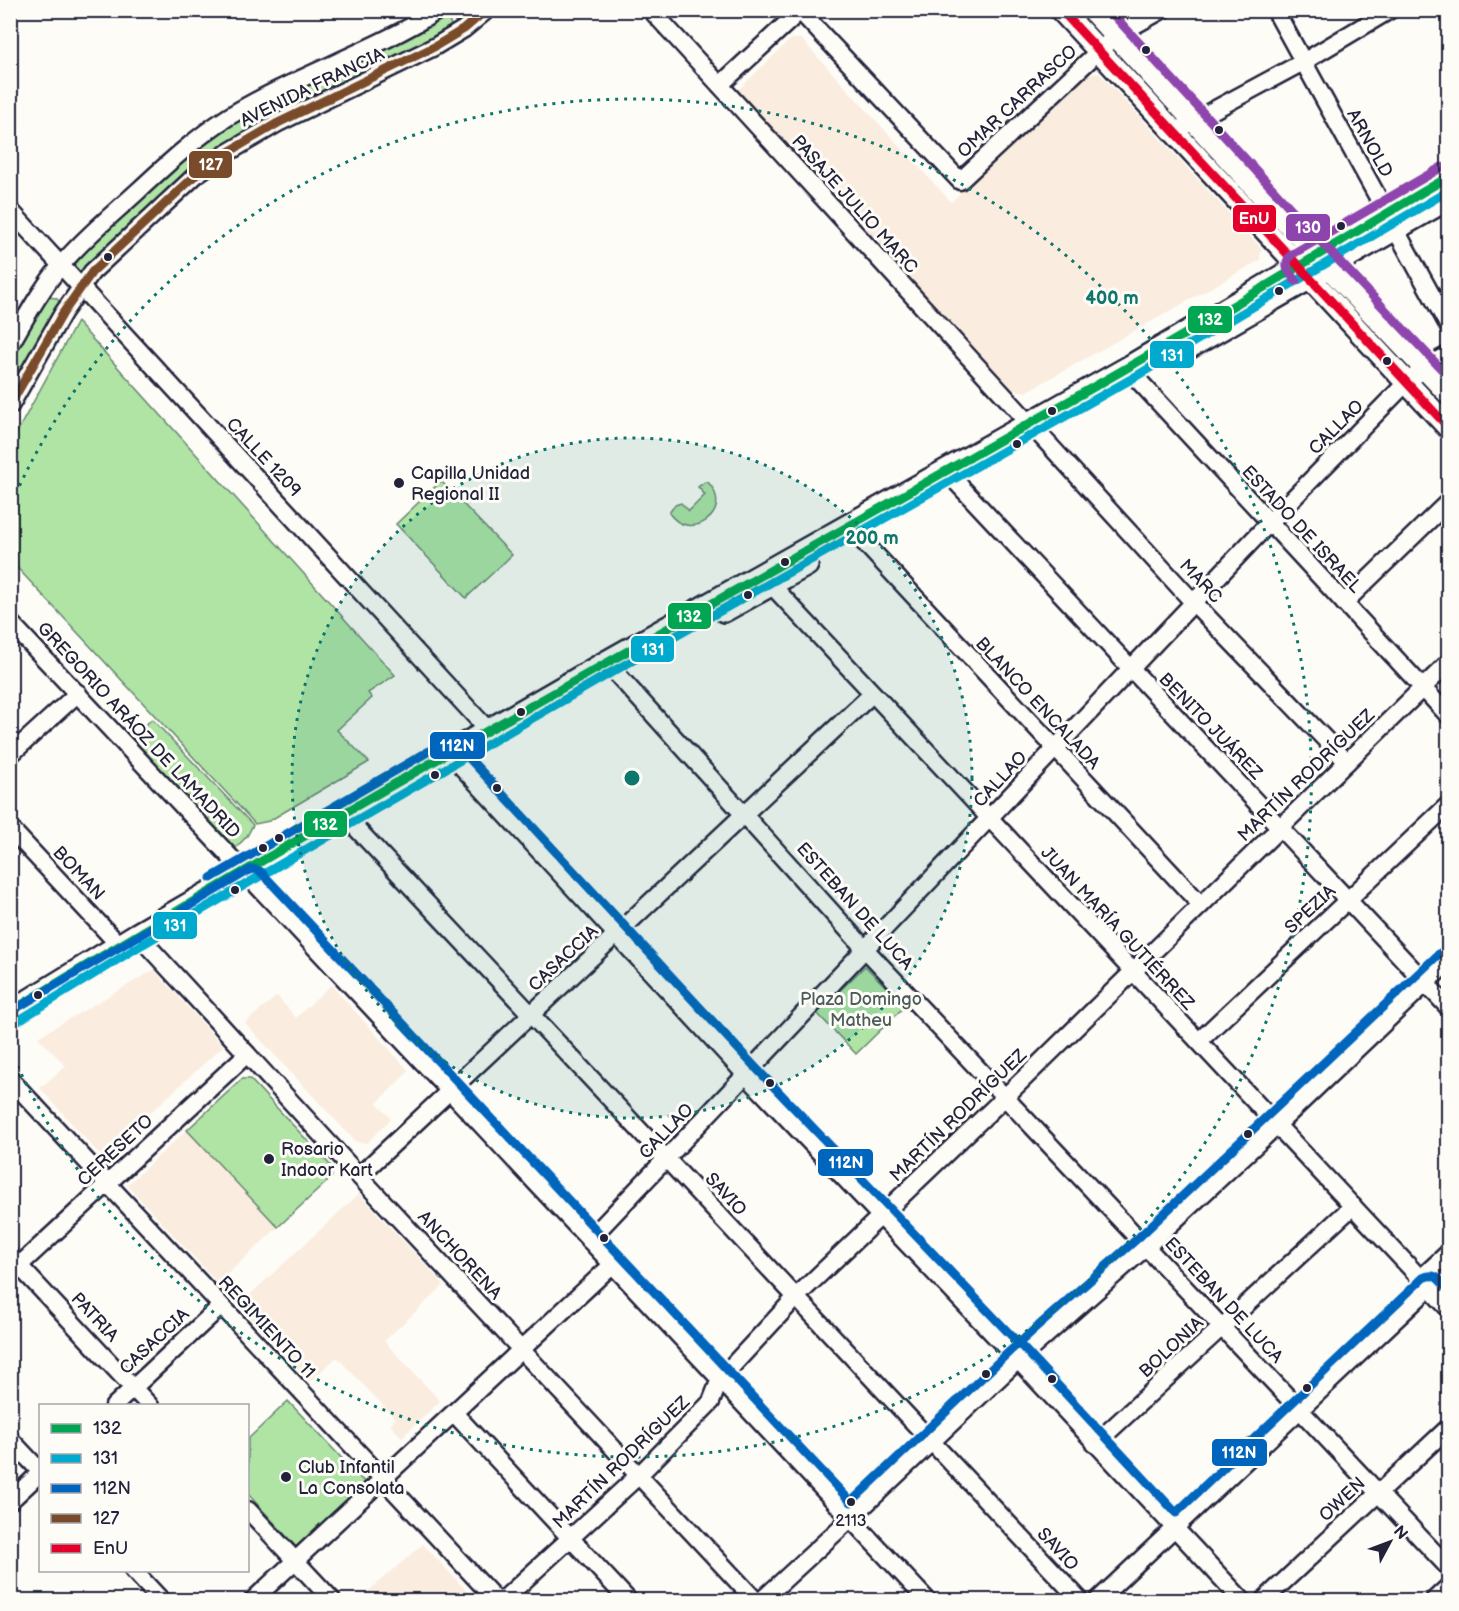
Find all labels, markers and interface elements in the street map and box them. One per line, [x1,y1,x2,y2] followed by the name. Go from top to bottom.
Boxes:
[953,41,1081,162] street label: OMAR CARRASCO
[237,44,388,131] street label: AVENIDA FRANCIA
[1140,44,1152,56] unlabelled marker
[1342,106,1397,181] street label: ARNOLD
[1213,124,1225,136] unlabelled marker
[787,131,922,278] street label: PASAJE JULIO MARC
[188,150,233,179] line badge: 127
[199,156,224,175] text: 127
[1232,204,1277,233] line badge: EnU
[1239,210,1269,229] text: EnU
[1285,213,1331,242] line badge: 130
[1295,219,1321,238] text: 130
[1335,220,1347,232] unlabelled marker
[102,251,114,263] unlabelled marker
[1273,285,1285,297] unlabelled marker
[1085,288,1139,309] text: 400 m
[1187,305,1233,334] line badge: 132
[1197,311,1223,330] text: 132
[1149,340,1195,369] line badge: 131
[1161,347,1183,366] text: 131
[1381,355,1393,367] unlabelled marker
[1305,396,1368,459] street label: CALLAO
[1046,405,1058,417] unlabelled marker
[222,414,305,501] street label: CALLE 1209
[1011,438,1023,450] unlabelled marker
[1237,461,1366,598] street label: ESTADO DE ISRAEL
[411,463,530,505] place label: Capilla Unidad Regional II
[392,476,406,490] marker: Capilla Unidad Regional II
[845,528,899,549] text: 200 m
[1175,555,1226,608] street label: MARC
[779,556,791,568] unlabelled marker
[742,589,754,601] unlabelled marker
[667,602,712,630] line badge: 132
[676,608,702,627] text: 132
[33,617,246,843] street label: GREGORIO ARÁOZ DE LAMADRID
[971,633,1104,774] street label: BLANCO ENCALADA
[630,635,675,663] line badge: 131
[642,641,664,660] text: 131
[1155,667,1268,784] street label: BENITO JUÁREZ
[1232,703,1379,846] street label: MARTÍN RODRÍGUEZ
[515,706,527,718] unlabelled marker
[429,731,486,760] line badge: 112N
[439,737,475,756] text: 112N
[969,747,1031,812] street label: CALLAO
[622,768,642,788] centre of rings
[429,769,441,781] unlabelled marker
[491,782,503,794] unlabelled marker
[303,810,348,838] line badge: 132
[312,816,338,835] text: 132
[273,832,285,844] unlabelled marker
[792,838,917,974] street label: ESTEBAN DE LUCA
[1036,841,1200,1014] street label: JUAN MARÍA GUTIÉRREZ
[48,842,109,905] street label: BOMAN
[257,842,269,854] unlabelled marker
[1281,881,1340,938] street label: SPEZIA
[229,884,241,896] unlabelled marker
[152,911,198,940] line badge: 131
[164,917,186,936] text: 131
[524,921,602,996] street label: CASACCIA
[32,989,44,1001] unlabelled marker
[800,989,922,1031] park label: Plaza Domingo Matheu
[884,1043,1031,1186] street label: MARTÍN RODRÍGUEZ
[764,1077,776,1089] unlabelled marker
[635,1099,698,1163] street label: CALLAO
[73,1110,157,1191] street label: CERESETO
[1242,1128,1254,1140] unlabelled marker
[281,1139,373,1181] place label: Rosario Indoor Kart
[817,1148,874,1177] line badge: 112N
[262,1152,276,1166] marker: Rosario Indoor Kart
[828,1154,864,1173] text: 112N
[701,1169,751,1220] street label: SAVIO
[413,1207,506,1304] street label: ANCHORENA
[598,1232,610,1244] unlabelled marker
[1160,1233,1287,1367] street label: ESTEBAN DE LUCA
[214,1272,319,1383] street label: REGIMIENTO 11
[67,1288,123,1346] street label: PATRIA
[115,1304,193,1379] street label: CASACCIA
[1135,1312,1208,1382] street label: BOLONIA
[980,1368,992,1380] unlabelled marker
[1046,1373,1058,1385] unlabelled marker
[1301,1382,1313,1394] unlabelled marker
[547,1390,694,1533] street label: MARTÍN RODRÍGUEZ
[39,1404,249,1572] legend
[93,1418,122,1439] text: 132
[1211,1438,1268,1467] line badge: 112N
[1221,1444,1257,1463] text: 112N
[93,1448,118,1469] text: 131
[298,1457,404,1499] place label: Club Infantil La Consolata
[279,1470,293,1484] marker: Club Infantil La Consolata
[1315,1473,1370,1526] street label: OWEN
[93,1478,131,1499] text: 112N
[845,1496,857,1508] marker: 2113
[93,1508,120,1529] text: 127
[835,1512,867,1531] place label: 2113
[1360,1512,1420,1572] north arrow
[1389,1522,1411,1544] text: N
[1033,1524,1083,1575] street label: SAVIO
[93,1538,128,1559] text: EnU

